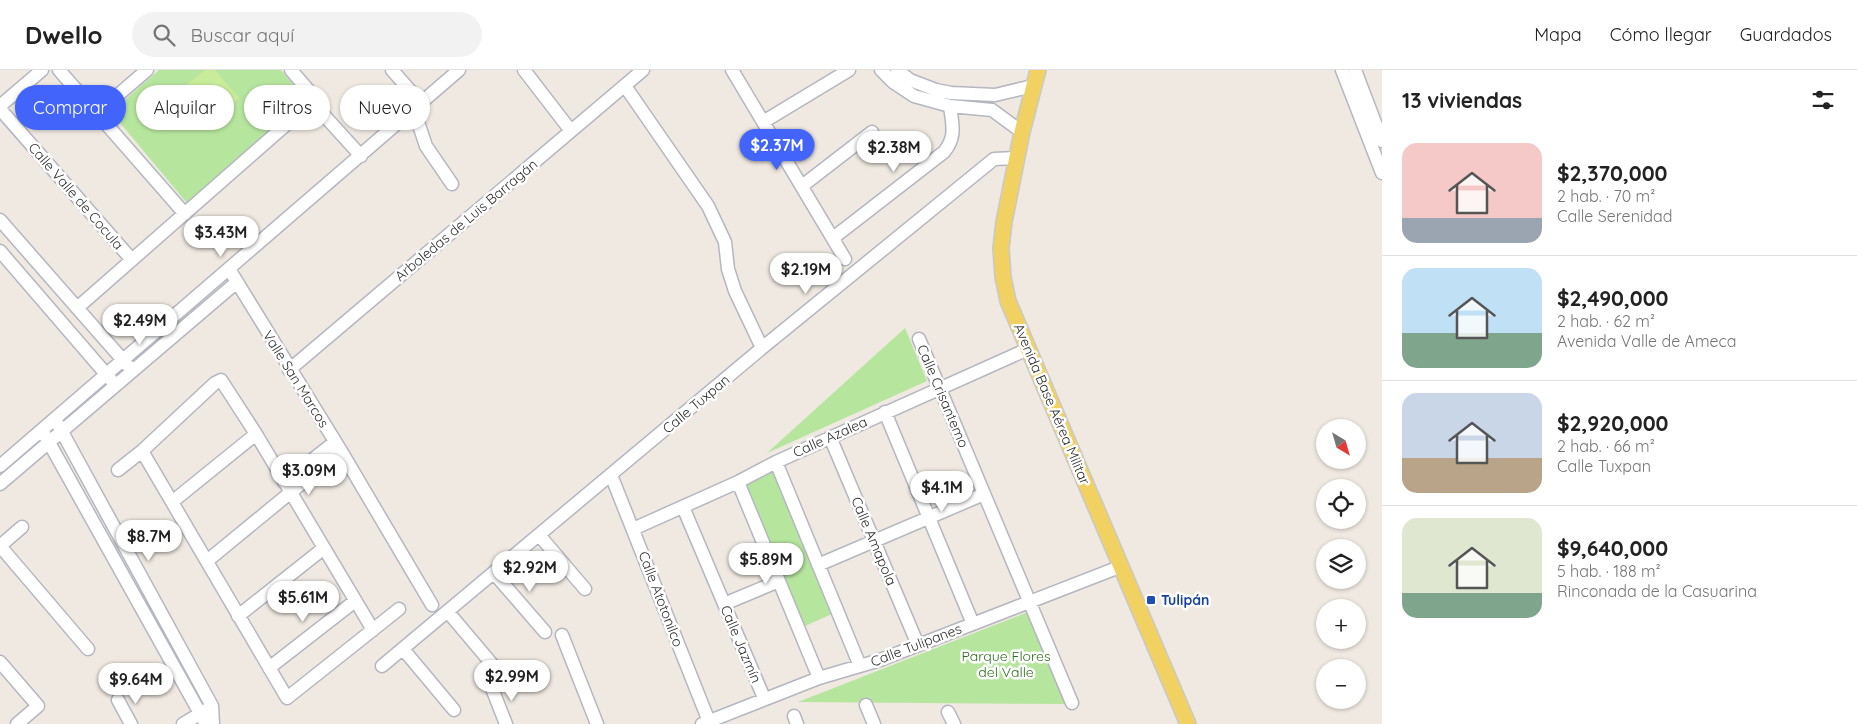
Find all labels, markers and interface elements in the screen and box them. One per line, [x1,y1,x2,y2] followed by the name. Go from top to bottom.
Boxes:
[132,12,482,57] search box
[25,20,102,50] text: Dwello
[150,21,178,49] icon: search
[190,23,294,47] text: Buscar aquí
[1534,23,1582,46] text: Mapa
[1610,23,1712,46] text: Cómo llegar
[1740,23,1832,46] text: Guardados
[15,85,126,130] chip: Comprar
[136,85,234,130] chip: Alquilar
[244,85,330,130] chip: Filtros
[340,85,430,130] chip: Nuevo
[1809,86,1837,114] icon: filters
[1402,87,1522,113] text: 13 viviendas
[736,128,818,171] pin: $2.37M
[853,131,935,173] pin: $2.38M
[750,135,804,155] text: $2.37M
[867,137,921,157] text: $2.38M
[25,139,127,253] street label: Calle Valle de Cocula
[391,155,541,285] street label: Arboledas de Luis Barragán
[1557,160,1667,186] text: $2,370,000
[1442,163,1502,223] icon: home
[1557,186,1655,206] text: 2 hab. · 70 m²
[1557,206,1672,226] text: Calle Serenidad
[180,216,262,258] pin: $3.43M
[195,222,247,242] text: $3.43M
[765,252,847,295] pin: $2.19M
[781,259,831,279] text: $2.19M
[1557,285,1668,311] text: $2,490,000
[1442,288,1502,348] icon: home
[99,304,181,346] pin: $2.49M
[113,310,167,330] text: $2.49M
[1557,311,1655,331] text: 2 hab. · 62 m²
[1010,321,1094,488] street label: Avenida Base Aérea Militar
[259,327,333,431] street label: Valle San Marcos
[1557,331,1737,351] text: Avenida Valle de Ameca
[913,342,973,450] street label: Calle Crisantemo
[659,371,733,437] street label: Calle Tuxpan
[1557,410,1669,436] text: $2,920,000
[790,413,870,461] street label: Calle Azalea
[1442,413,1502,473] icon: home
[1316,419,1366,469] north arrow
[1316,419,1366,709] map controls
[1557,436,1655,456] text: 2 hab. · 66 m²
[268,454,350,496] pin: $3.09M
[1557,456,1651,476] text: Calle Tuxpan
[282,460,336,480] text: $3.09M
[907,470,977,513] pin: $4.1M
[921,477,963,497] text: $4.1M
[1316,479,1366,529] button: locate
[847,494,901,588] street label: Calle Amapola
[114,520,184,562] pin: $8.7M
[127,526,171,546] text: $8.7M
[1557,535,1668,561] text: $9,640,000
[1442,538,1502,598] icon: home
[1316,539,1366,589] button: layers
[725,542,807,585] pin: $5.89M
[635,549,687,649] street label: Calle Atotonilco
[739,549,793,569] text: $5.89M
[489,550,571,593] pin: $2.92M
[503,557,557,577] text: $2.92M
[1557,561,1661,581] text: 5 hab. · 188 m²
[262,580,344,623] pin: $5.61M
[1557,581,1757,601] text: Rinconada de la Casuarina
[278,587,328,607] text: $5.61M
[1161,591,1209,609] place label: Tulipán
[1145,594,1157,606] marker: Tulipán
[1316,599,1366,649] button: +
[717,602,765,686] street label: Calle Jazmín
[868,619,964,671] street label: Calle Tulipanes
[961,647,1051,681] park label: Parque Flores del Valle
[1316,659,1366,709] button: −
[471,660,553,702] pin: $2.99M
[95,662,177,705] pin: $9.64M
[485,666,539,686] text: $2.99M
[109,669,163,689] text: $9.64M

